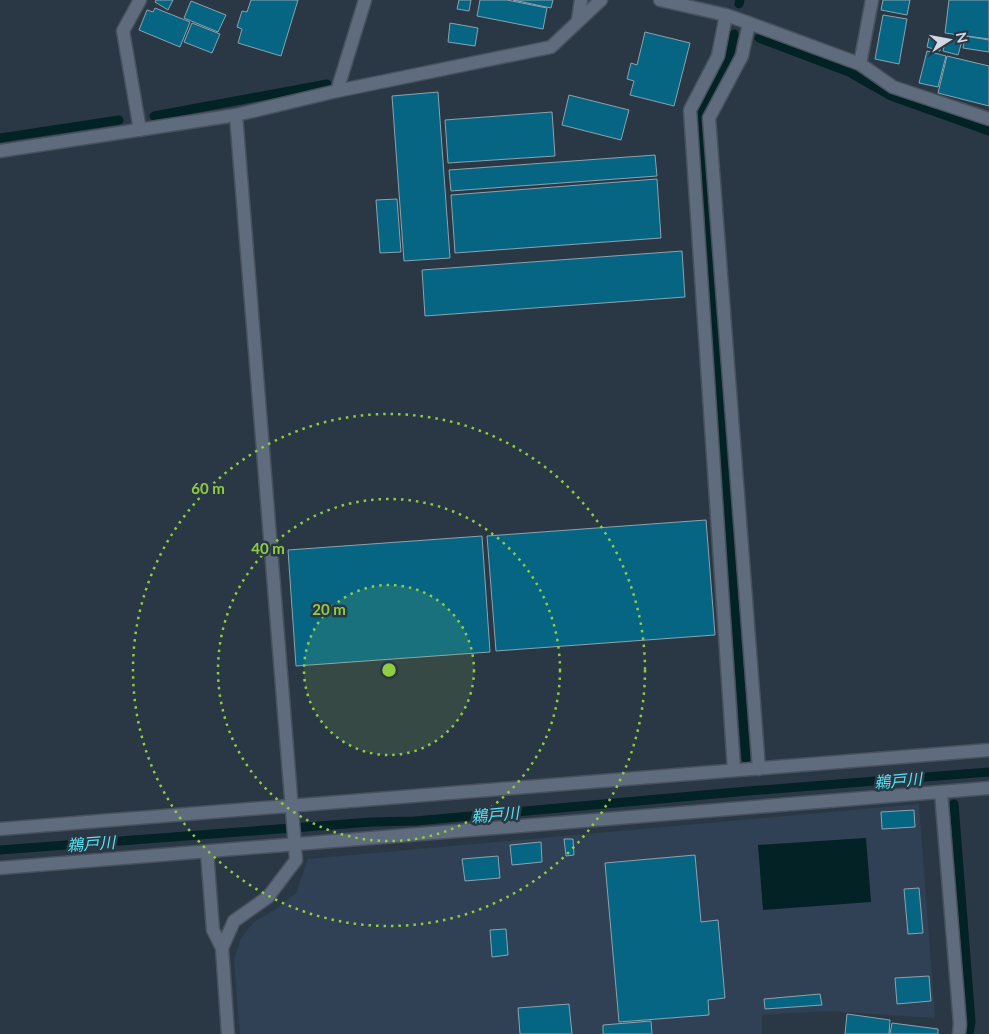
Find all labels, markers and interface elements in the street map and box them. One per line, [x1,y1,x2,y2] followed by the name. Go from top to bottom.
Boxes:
[924,15,974,65] north arrow
[953,31,972,44] text: N
[191,479,225,497] text: 60 m
[251,539,285,557] text: 40 m
[312,600,346,618] text: 20 m
[380,661,398,679] centre of rings
[873,768,925,792] water label: 鵜戸川
[470,802,522,826] water label: 鵜戸川
[66,832,118,854] water label: 鵜戸川

